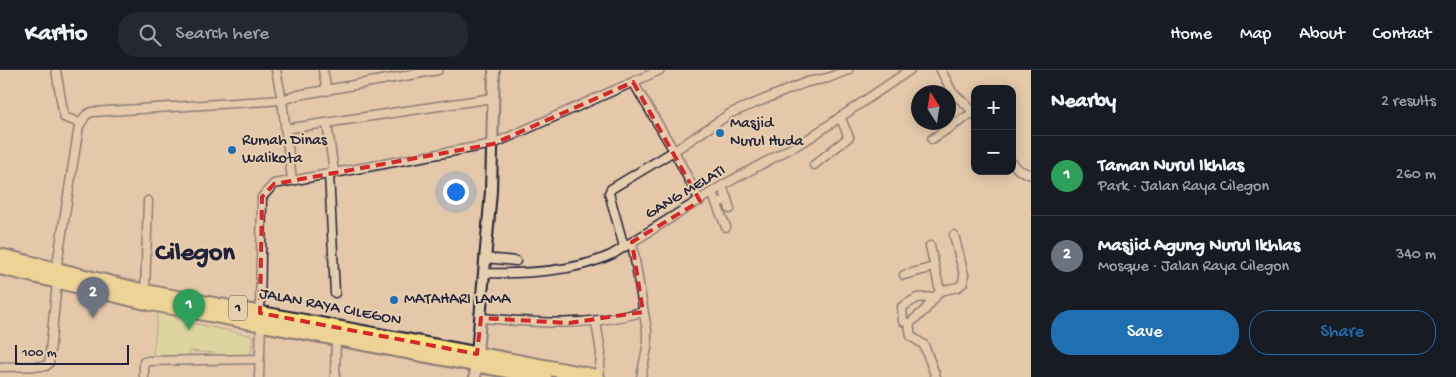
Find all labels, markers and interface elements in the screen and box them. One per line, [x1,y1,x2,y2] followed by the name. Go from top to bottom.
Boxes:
[118,12,468,57] search box
[25,20,88,49] text: Kartio
[136,21,164,49] icon: search
[176,23,269,46] text: Search here
[1170,24,1212,45] text: Home
[1240,24,1271,45] text: Map
[1299,24,1345,45] text: About
[1373,24,1431,45] text: Contact
[911,85,956,130] north arrow
[971,85,1016,175] map controls
[971,85,1016,130] button: +
[1051,90,1116,115] text: Nearby
[1381,93,1436,112] text: 2 results
[730,115,804,152] place label: Masjid Nurul Huda
[714,127,726,139] marker: Masjid Nurul Huda
[971,130,1016,175] button: −
[242,132,328,169] place label: Rumah Dinas Walikota
[226,144,238,156] marker: Rumah Dinas Walikota
[1098,155,1244,178] text: Taman Nurul Ikhlas
[642,162,730,224] street label: GANG MELATI
[1064,166,1070,185] text: 1
[1396,166,1436,185] text: 260 m
[1098,178,1269,197] text: Park · Jalan Raya Cilegon
[443,179,469,205] your location
[1098,235,1300,258] text: Masjid Agung Nurul Ikhlas
[155,239,235,270] district label: Cilegon
[1063,246,1071,265] text: 2
[1396,246,1436,265] text: 340 m
[1098,258,1289,277] text: Mosque · Jalan Raya Cilegon
[77,277,109,318] pin: 2
[257,285,403,331] street label: JALAN RAYA CILEGON
[173,289,205,330] pin: 1
[404,291,512,310] place label: MATAHARI LAMA
[388,294,400,306] marker: MATAHARI LAMA
[229,296,247,320] road number: 1
[1051,310,1239,355] button: Save
[1249,310,1436,355] button: Share
[15,342,129,365] scale bar
[22,345,57,362] text: 100 m

